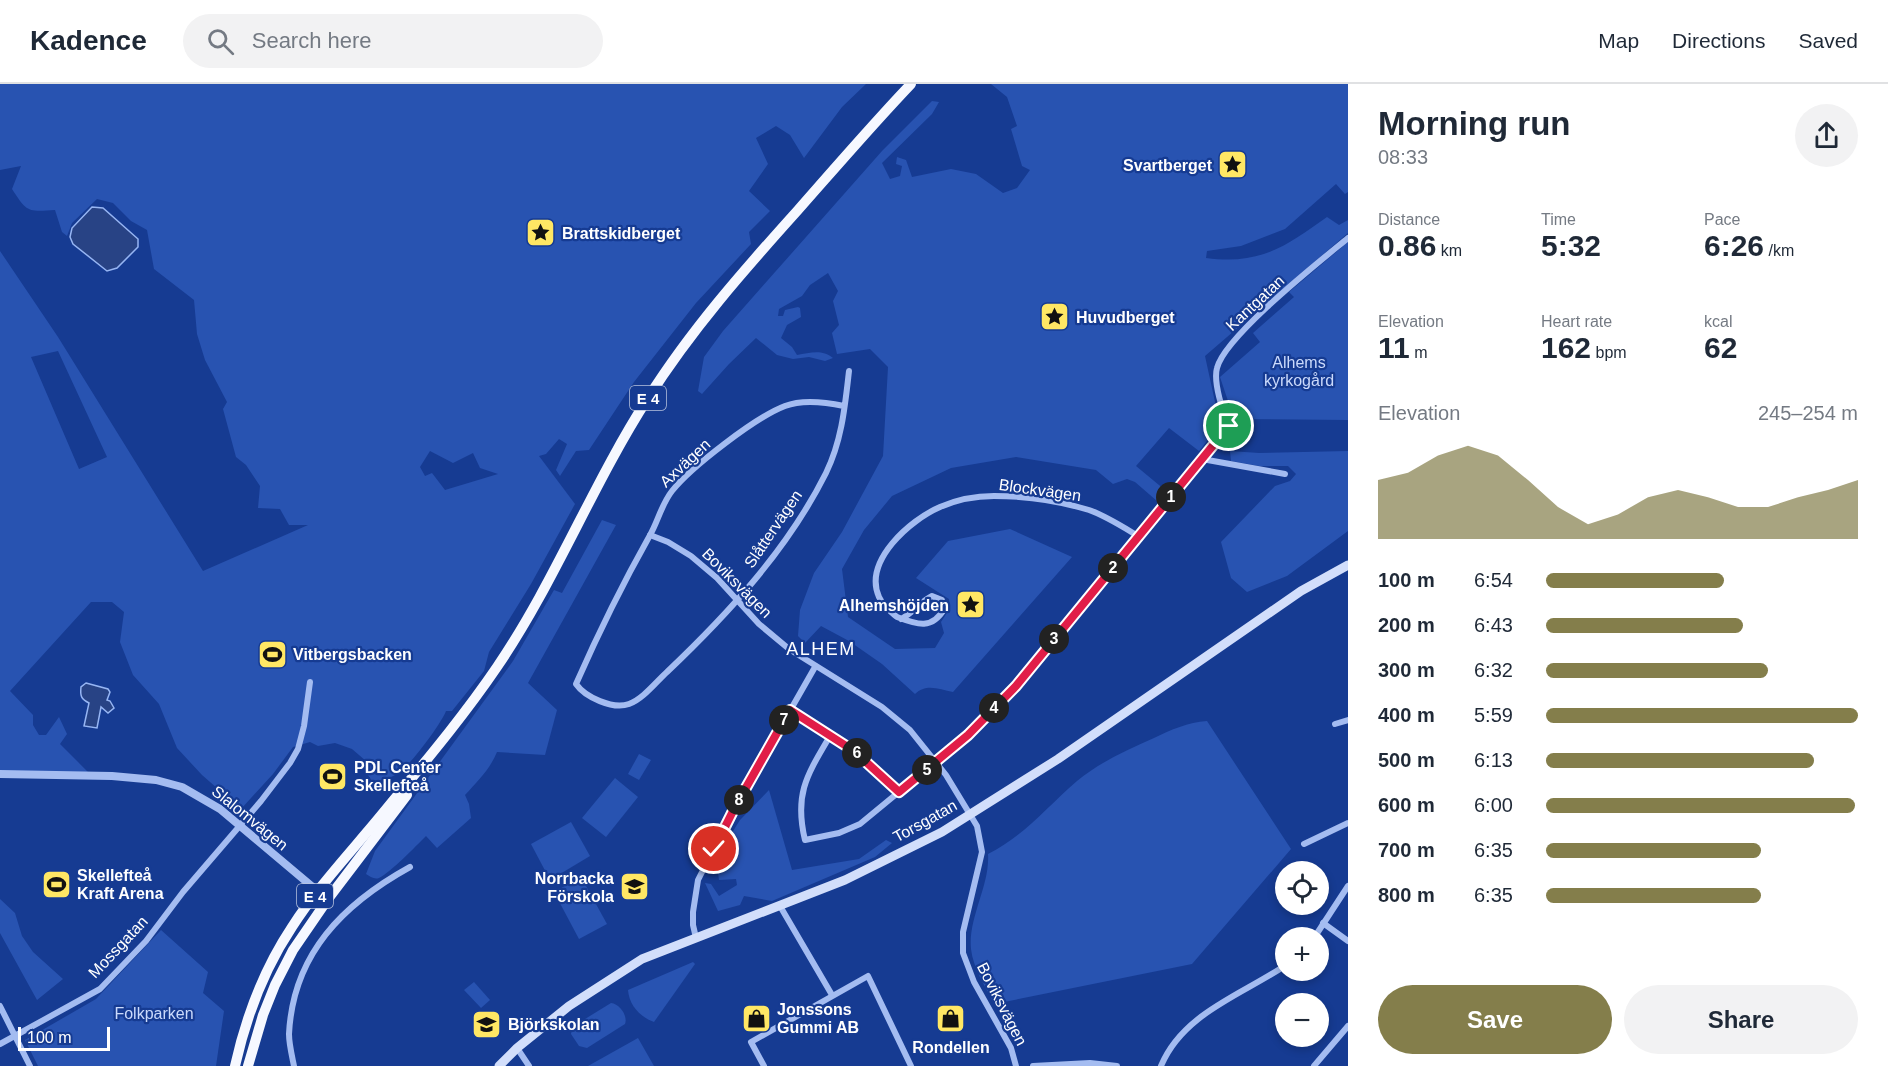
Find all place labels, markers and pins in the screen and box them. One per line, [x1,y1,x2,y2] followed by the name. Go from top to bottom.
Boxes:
[1217,149,1249,181] place icon: Svartberget
[1123,157,1213,174] place label: Svartberget
[525,217,557,249] place icon: Brattskidberget
[562,225,681,242] place label: Brattskidberget
[1039,301,1071,333] place icon: Huvudberget
[1076,309,1175,326] place label: Huvudberget
[1203,400,1254,451] pin
[1156,482,1186,512] pin: 1
[1098,553,1128,583] pin: 2
[954,589,986,621] place icon: Alhemshöjden
[839,597,949,614] place label: Alhemshöjden
[1039,624,1069,654] pin: 3
[256,638,288,670] sports icon: Vitbergsbacken
[293,646,412,663] place label: Vitbergsbacken
[979,693,1009,723] pin: 4
[769,705,799,735] pin: 7
[842,738,872,768] pin: 6
[912,755,942,785] pin: 5
[354,759,441,794] place label: PDL Center Skellefteå
[317,760,349,792] sports icon: PDL Center Skellefteå
[724,785,754,815] pin: 8
[688,823,739,874] pin
[77,867,164,902] place label: Skellefteå Kraft Arena
[40,868,72,900] sports icon: Skellefteå Kraft Arena
[535,870,614,905] place label: Norrbacka Förskola
[619,871,651,903] school or university icon: Norrbacka Förskola
[777,1001,859,1036] place label: Jonssons Gummi AB
[740,1002,772,1034] shop icon: Jonssons Gummi AB
[935,1003,967,1035] shop icon: Rondellen
[471,1008,503,1040] school or university icon: Björkskolan
[508,1016,600,1033] place label: Björkskolan
[912,1039,990,1056] place label: Rondellen

